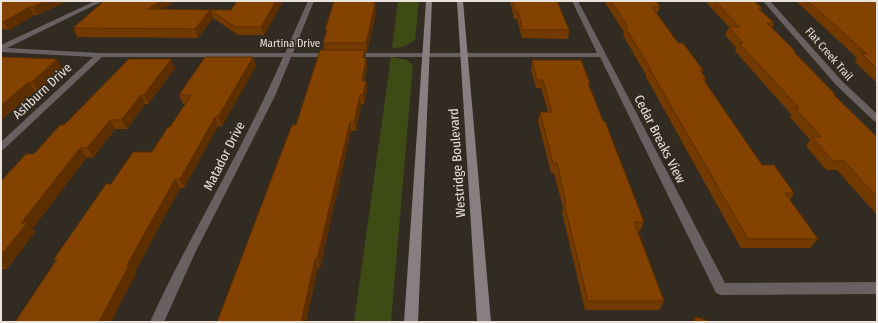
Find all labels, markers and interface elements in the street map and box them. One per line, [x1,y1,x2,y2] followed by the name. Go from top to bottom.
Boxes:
[802,25,856,83] street label: Flat Creek Trail
[260,37,320,50] street label: Martina Drive
[9,60,75,122] street label: Ashburn Drive
[631,92,689,186] street label: Cedar Breaks View
[446,108,468,218] street label: Westridge Boulevard
[200,119,248,193] street label: Matador Drive

